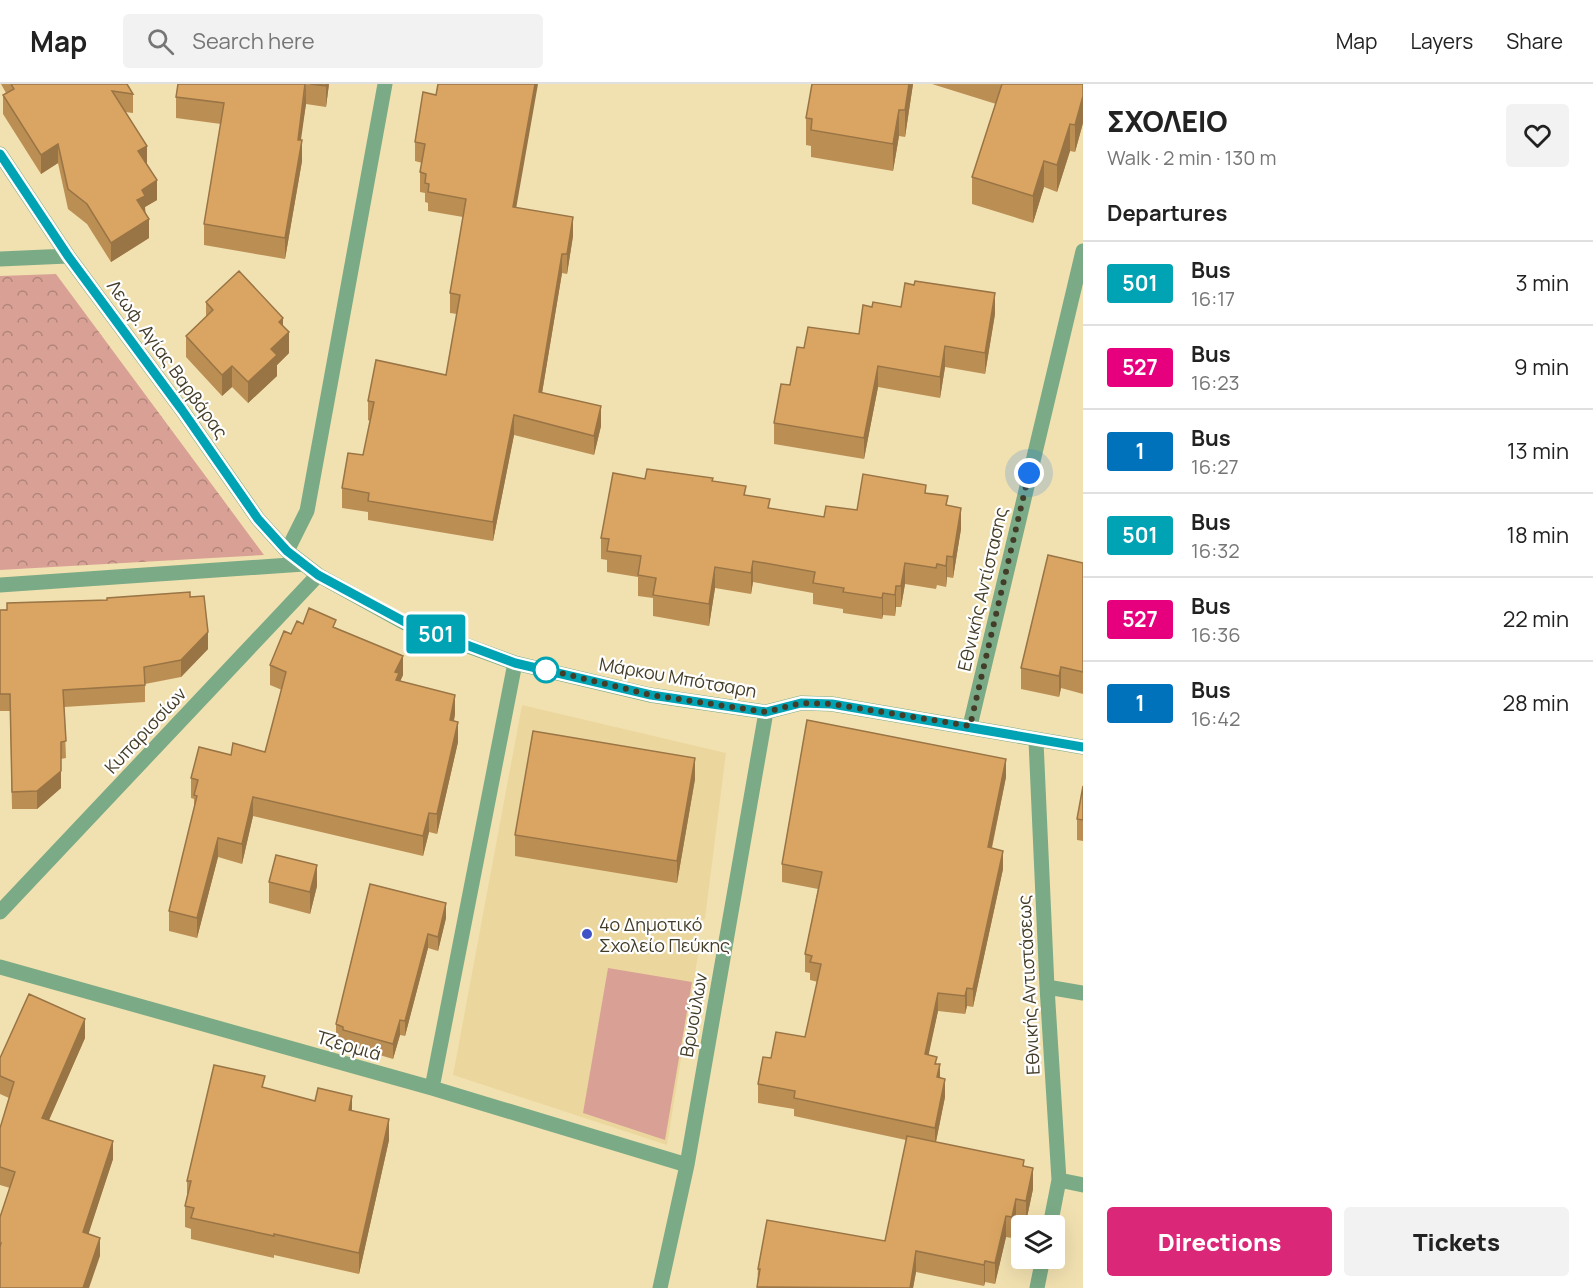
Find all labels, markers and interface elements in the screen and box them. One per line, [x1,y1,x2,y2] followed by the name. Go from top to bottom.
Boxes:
[123,14,543,68] search box
[30,22,87,60] text: Map
[144,25,177,58] icon: search
[192,26,315,56] text: Search here
[1336,27,1377,55] text: Map
[1410,27,1473,55] text: Layers
[1506,27,1563,55] text: Share
[1107,102,1228,140] text: ΣΧΟΛΕΙΟ
[1506,104,1569,167] button: heart
[1107,144,1277,171] text: Walk · 2 min · 130 m
[1107,198,1227,228] text: Departures
[1191,255,1231,285] text: Bus
[1516,268,1569,298] text: 3 min
[1122,269,1158,297] text: 501
[102,275,234,443] street label: Λεωφ. Αγίας Βαρβάρας
[1191,285,1235,312] text: 16:17
[1191,339,1231,369] text: Bus
[1514,352,1569,382] text: 9 min
[1122,353,1158,381] text: 527
[1191,369,1240,396] text: 16:23
[1191,423,1231,453] text: Bus
[1507,436,1569,466] text: 13 min
[1135,437,1145,465] text: 1
[1191,453,1239,480] text: 16:27
[1014,458,1044,488] your location
[951,505,1013,673] street label: Εθνικής Αντίστασης
[1191,507,1231,537] text: Bus
[1506,520,1569,550] text: 18 min
[1122,521,1158,549] text: 501
[1191,537,1240,564] text: 16:32
[1191,591,1231,621] text: Bus
[1503,604,1569,634] text: 22 min
[1122,605,1158,633] text: 527
[402,614,470,654] line badge: 501
[418,620,454,648] text: 501
[1191,621,1241,648] text: 16:36
[597,651,759,703] street label: Μάρκου Μπότσαρη
[533,657,559,683] unlabelled marker
[1191,675,1231,705] text: Bus
[99,682,191,778] street label: Κυπαρισσίων
[1502,688,1569,718] text: 28 min
[1135,689,1145,717] text: 1
[1191,705,1240,732] text: 16:42
[1011,894,1045,1076] street label: Εθνικής Αντιστάσεως
[599,912,730,957] place label: 4o Δημοτικό Σχολείο Πεύκης
[580,927,594,941] marker: 4o Δημοτικό Σχολείο Πεύκης
[674,971,712,1059] street label: Βρυούλων
[314,1024,384,1066] street label: Τζερμιά
[1107,1207,1332,1276] button: Directions
[1344,1207,1569,1276] button: Tickets
[1011,1215,1065,1269] map controls
[1011,1215,1065,1269] button: layers

